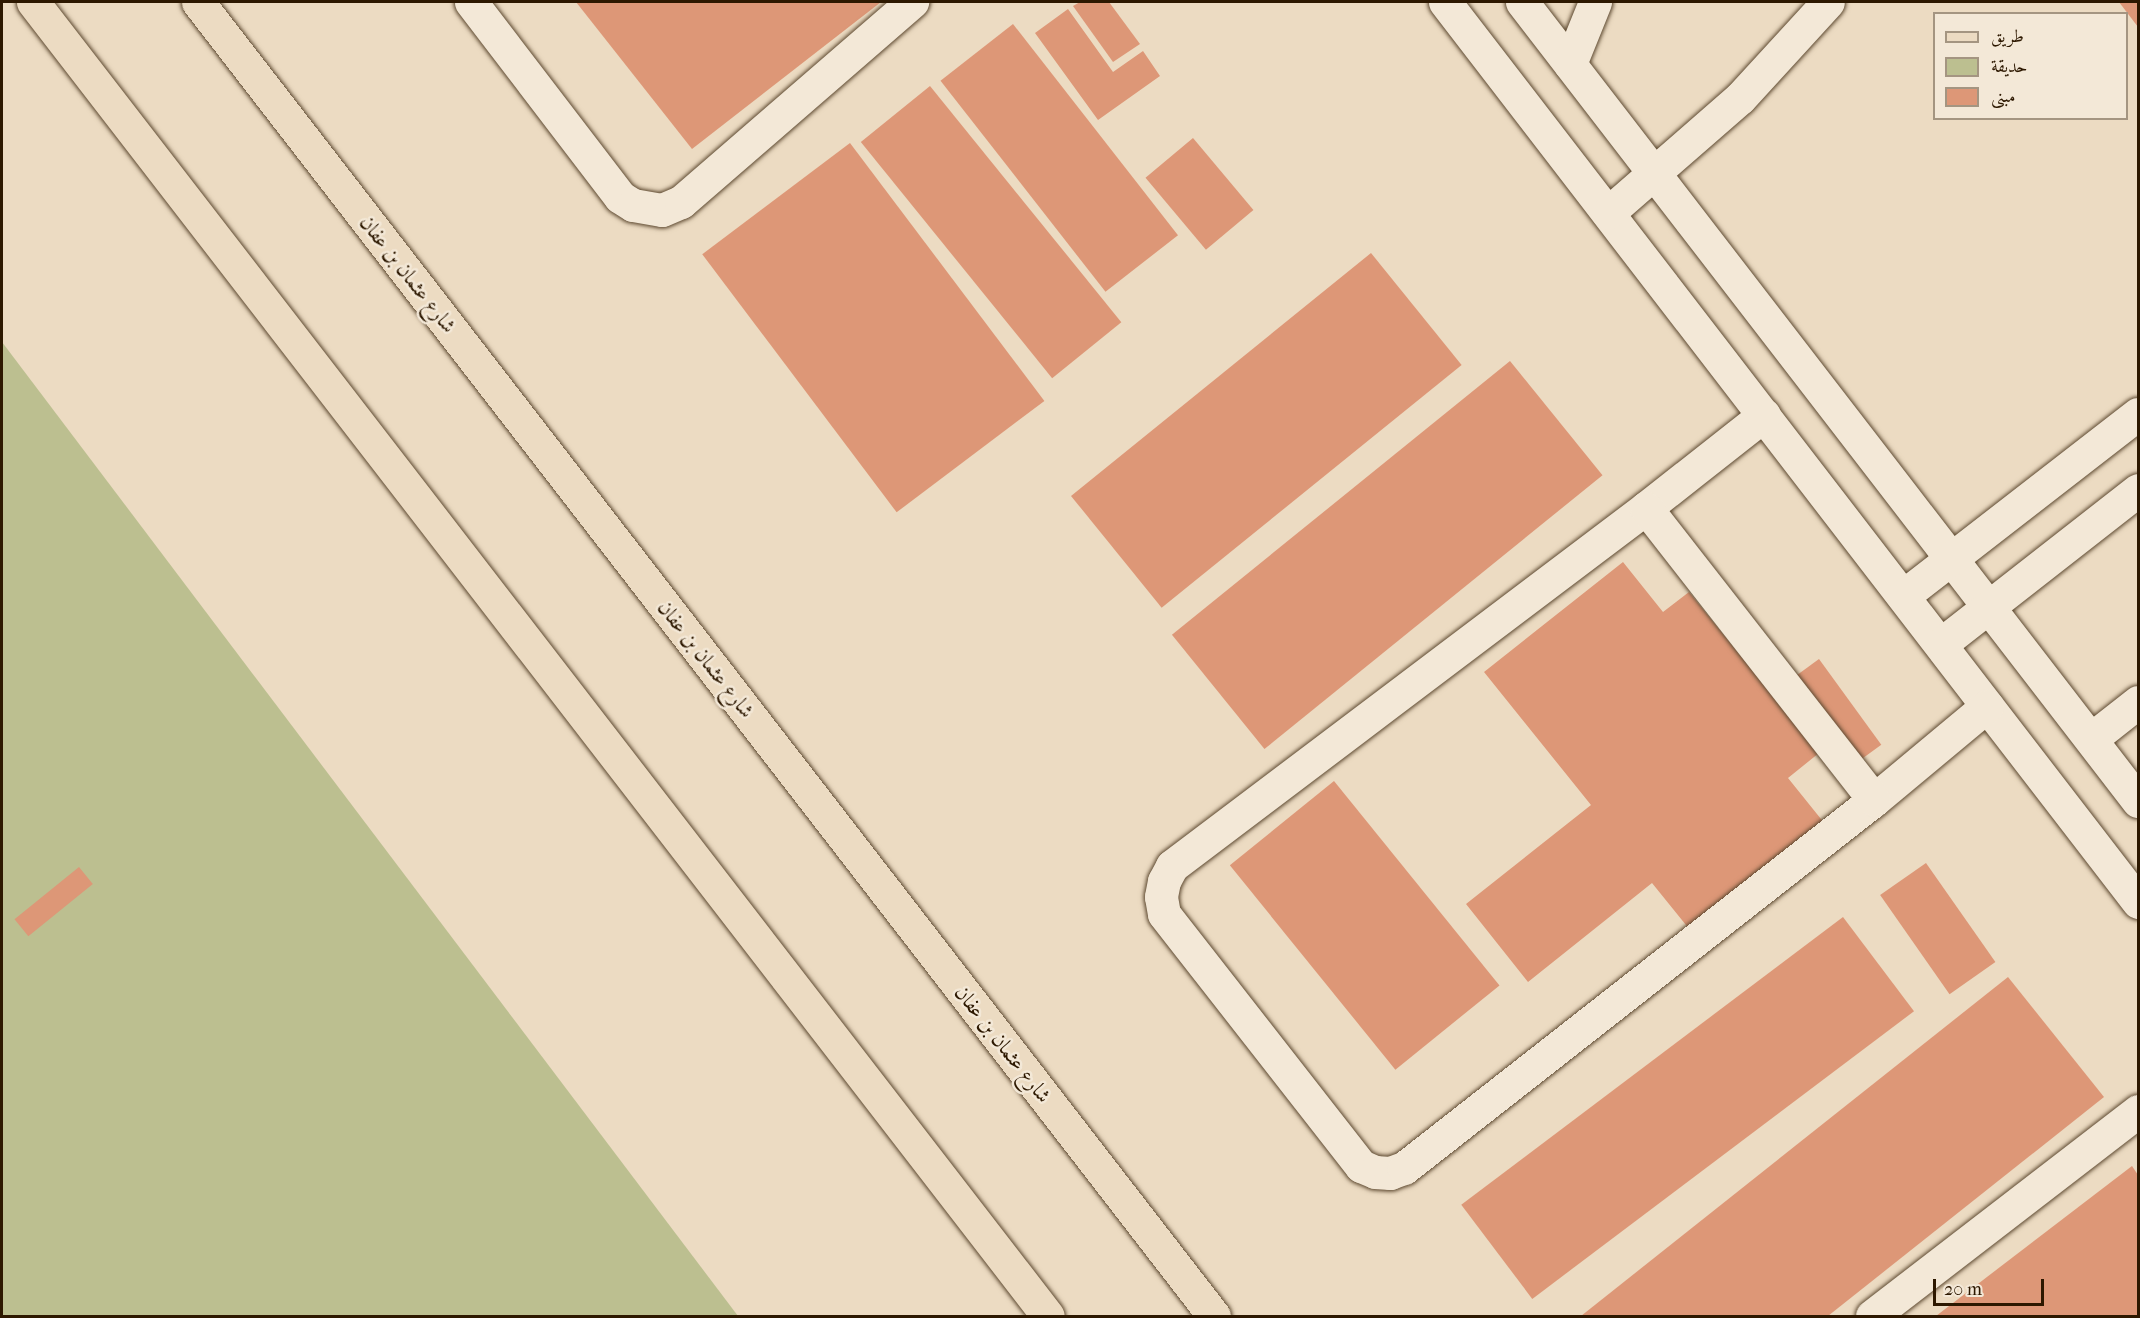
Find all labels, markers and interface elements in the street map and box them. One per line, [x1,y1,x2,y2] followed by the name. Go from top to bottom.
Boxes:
[1933,12,2128,120] legend
[1991,26,2024,47] text: طريق
[1991,56,2027,77] text: حديقة
[1991,86,2016,107] text: مبنى
[354,210,462,338] street label: شارع عثمان بن عفان
[652,595,760,723] street label: شارع عثمان بن عفان
[949,980,1057,1108] street label: شارع عثمان بن عفان
[1936,1267,2047,1305] scale bar
[1944,1279,1982,1300] text: 20 m

